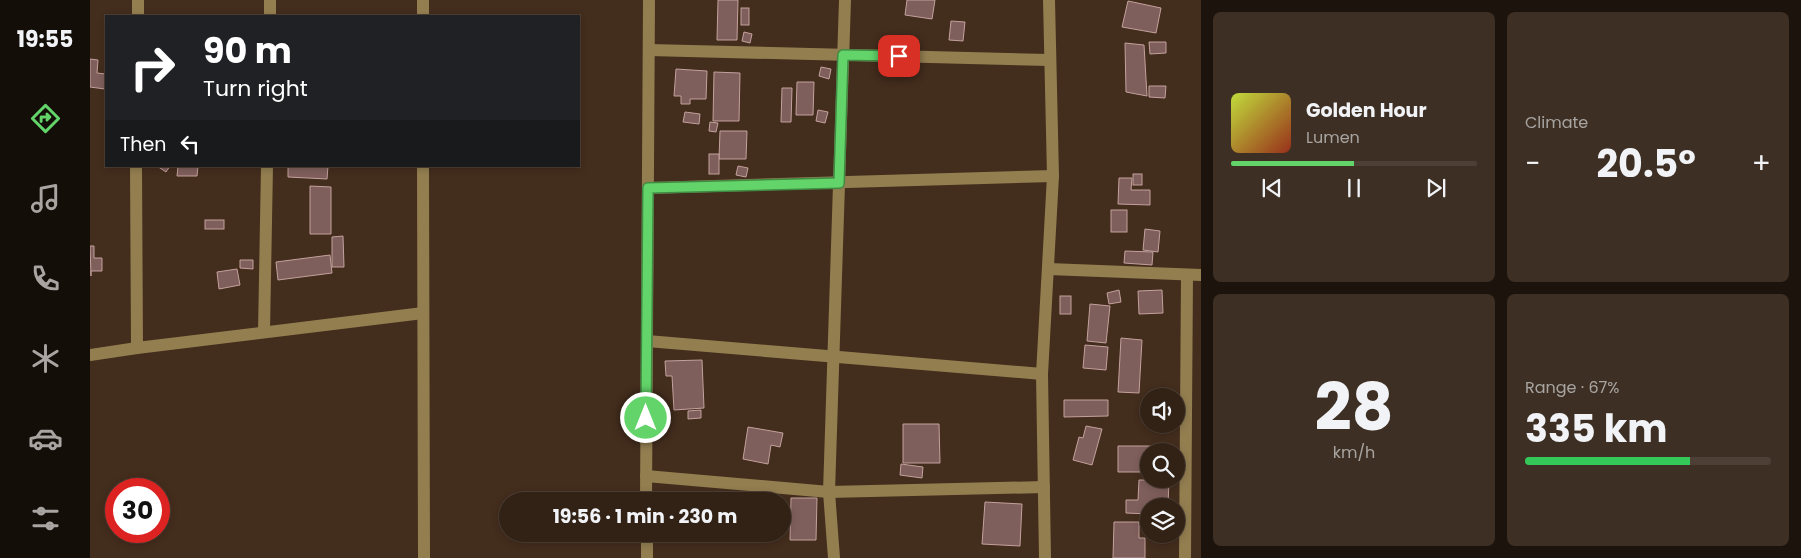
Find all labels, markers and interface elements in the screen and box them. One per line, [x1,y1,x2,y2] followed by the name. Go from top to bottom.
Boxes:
[17,24,73,55] text: 19:55
[203,26,292,75] text: 90 m
[120,35,185,100] icon: right
[878,35,920,77] pin
[885,42,913,70] icon: arrive
[203,73,308,104] text: Turn right
[1306,97,1427,124] text: Golden Hour
[28,101,63,136] icon: directions
[1525,111,1588,134] text: Climate
[1306,126,1360,149] text: Lumen
[176,130,204,158] icon: left
[120,131,166,158] text: Then
[1596,137,1696,190] text: 20.5°
[1525,144,1540,183] text: −
[1752,144,1771,183] text: +
[1258,174,1286,202] icon: previous
[1340,174,1368,202] icon: pause
[1422,174,1450,202] icon: next
[28,181,63,216] icon: music
[28,261,63,296] icon: phone
[28,341,63,376] icon: climate
[1314,362,1394,453] text: 28
[1525,376,1620,399] text: Range · 67%
[1140,388,1185,543] map controls
[1140,388,1185,433] button: sound
[619,391,671,443] position arrow
[1525,402,1667,455] text: 335 km
[28,421,63,456] icon: car
[1333,441,1375,464] text: km/h
[1140,443,1185,488] button: search
[105,478,170,543] speed limit sign: 30
[1140,498,1185,543] button: layers
[28,501,63,536] icon: filters
[553,503,737,530] text: 19:56 · 1 min · 230 m

